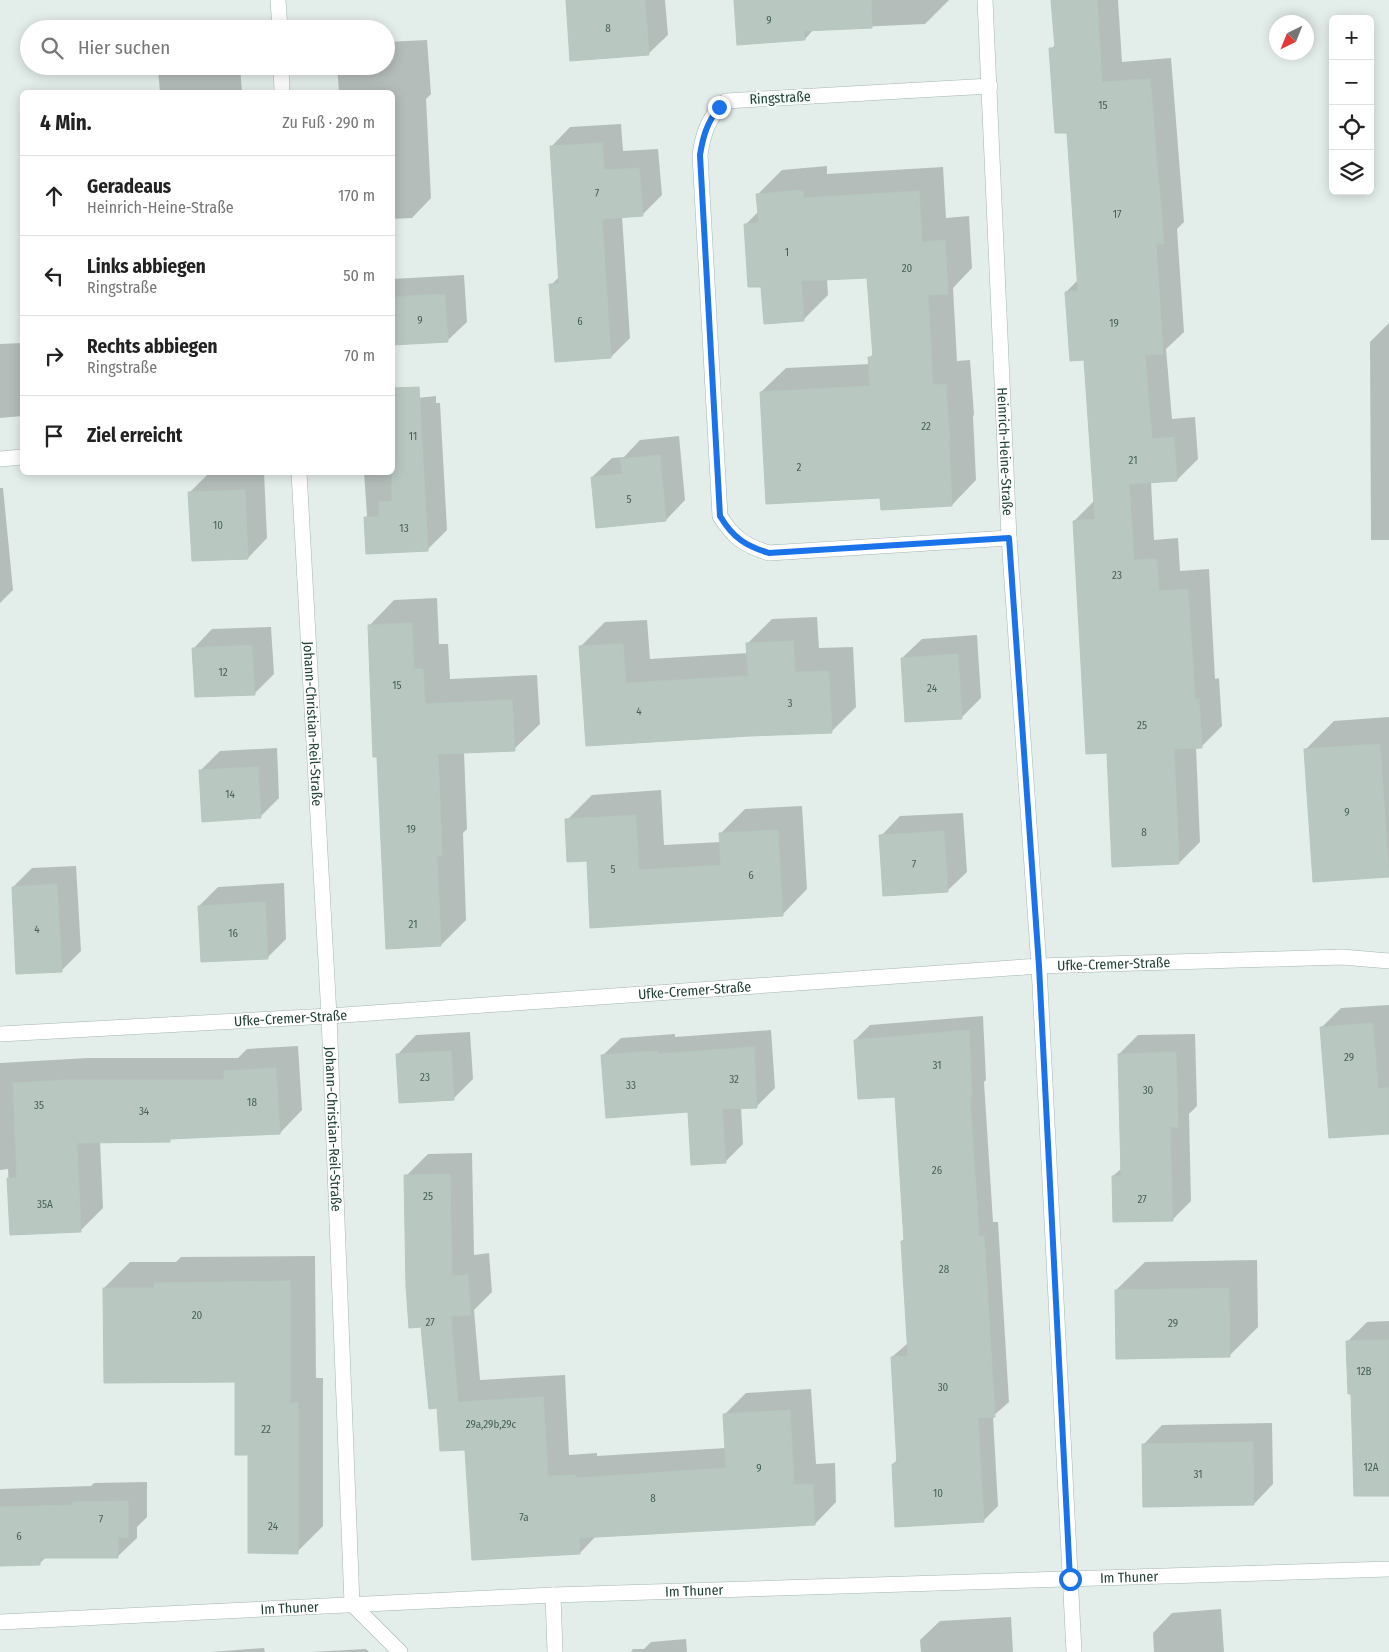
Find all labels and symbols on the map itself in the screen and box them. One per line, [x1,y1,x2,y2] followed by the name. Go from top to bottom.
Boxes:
[766,14,772,27] house number: 9
[1269,15,1314,60] north arrow
[605,22,611,35] house number: 8
[749,88,811,108] street label: Ringstraße
[708,96,731,119] route end
[1098,99,1108,112] house number: 15
[595,187,600,200] house number: 7
[1113,208,1122,221] house number: 17
[785,246,789,259] house number: 1
[902,262,913,275] house number: 20
[417,314,423,327] house number: 9
[577,315,583,328] house number: 6
[1109,317,1119,330] house number: 19
[994,387,1017,516] street label: Heinrich-Heine-Straße
[921,420,931,433] house number: 22
[409,430,417,443] house number: 11
[1129,454,1137,467] house number: 21
[797,461,802,474] house number: 2
[626,493,632,506] house number: 5
[213,519,223,532] house number: 10
[399,522,409,535] house number: 13
[1112,569,1122,582] house number: 23
[300,641,326,807] street label: Johann-Christian-Reil-Straße
[218,666,228,679] house number: 12
[392,679,402,692] house number: 15
[927,682,938,695] house number: 24
[788,697,793,710] house number: 3
[636,705,642,718] house number: 4
[1137,719,1147,732] house number: 25
[225,788,235,801] house number: 14
[1344,806,1350,819] house number: 9
[406,823,416,836] house number: 19
[1141,826,1147,839] house number: 8
[912,858,917,871] house number: 7
[610,863,616,876] house number: 5
[748,869,754,882] house number: 6
[409,918,417,931] house number: 21
[34,923,40,936] house number: 4
[228,927,238,940] house number: 16
[1057,954,1171,974] street label: Ufke-Cremer-Straße
[637,978,752,1003] street label: Ufke-Cremer-Straße
[233,1006,348,1030] street label: Ufke-Cremer-Straße
[322,1046,345,1212] street label: Johann-Christian-Reil-Straße
[1344,1051,1354,1064] house number: 29
[933,1059,942,1072] house number: 31
[420,1071,430,1084] house number: 23
[729,1073,739,1086] house number: 32
[626,1079,636,1092] house number: 33
[1143,1084,1154,1097] house number: 30
[247,1096,257,1109] house number: 18
[34,1099,44,1112] house number: 35
[139,1105,150,1118] house number: 34
[932,1164,943,1177] house number: 26
[423,1190,433,1203] house number: 25
[1137,1193,1147,1206] house number: 27
[37,1198,53,1211] house number: 35A
[939,1263,950,1276] house number: 28
[192,1309,203,1322] house number: 20
[425,1316,435,1329] house number: 27
[1168,1317,1178,1330] house number: 29
[1356,1365,1372,1378] house number: 12B
[938,1381,949,1394] house number: 30
[466,1418,517,1431] house number: 29a,29b,29c
[261,1423,271,1436] house number: 22
[1364,1461,1379,1474] house number: 12A
[756,1462,762,1475] house number: 9
[1194,1468,1203,1481] house number: 31
[933,1487,943,1500] house number: 10
[650,1492,656,1505] house number: 8
[519,1511,529,1524] house number: 7a
[99,1513,104,1526] house number: 7
[268,1520,279,1533] house number: 24
[16,1530,22,1543] house number: 6
[1059,1568,1082,1591] route start
[1100,1568,1159,1586] street label: Im Thuner
[665,1581,724,1600] street label: Im Thuner
[260,1598,319,1618] street label: Im Thuner

